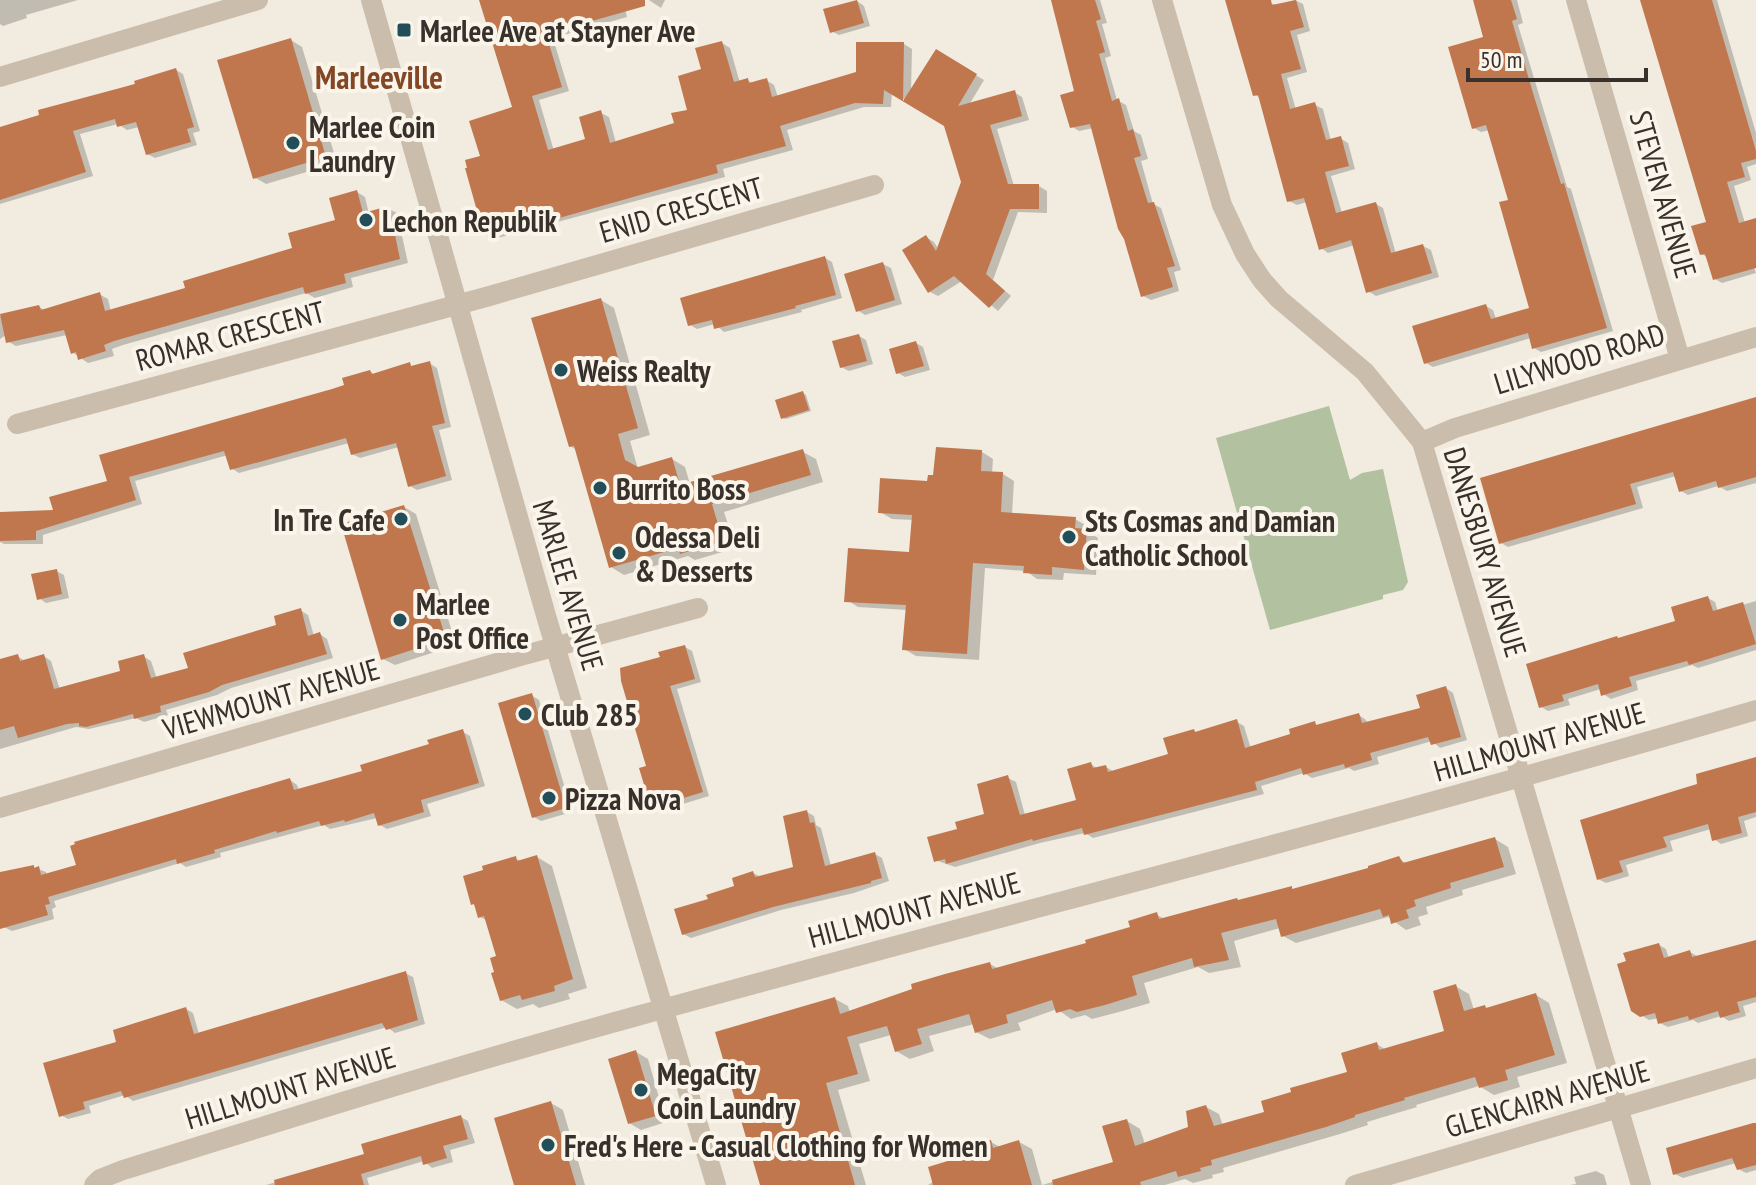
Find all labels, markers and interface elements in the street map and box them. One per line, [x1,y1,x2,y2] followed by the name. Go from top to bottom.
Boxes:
[420,11,696,50] place label: Marlee Ave at Stayner Ave
[395,21,413,39] marker: Marlee Ave at Stayner Ave
[1468,32,1646,82] scale bar
[1480,44,1522,75] text: 50 m
[315,56,443,98] district label: Marleeville
[1622,106,1706,282] street label: STEVEN AVENUE
[309,107,435,180] place label: Marlee Coin Laundry
[284,134,302,152] marker: Marlee Coin Laundry
[595,167,767,251] street label: ENID CRESCENT
[382,201,558,240] place label: Lechon Republik
[357,211,375,229] marker: Lechon Republik
[131,291,329,379] street label: ROMAR CRESCENT
[1489,314,1669,402] street label: LILYWOOD ROAD
[576,351,711,390] place label: Weiss Realty
[552,361,570,379] marker: Weiss Realty
[1436,443,1536,661] street label: DANESBURY AVENUE
[616,469,746,508] place label: Burrito Boss
[591,479,609,497] marker: Burrito Boss
[525,495,613,675] street label: MARLEE AVENUE
[273,500,385,539] place label: In Tre Cafe
[1085,501,1335,574] place label: Sts Cosmas and Damian Catholic School
[392,510,410,528] marker: In Tre Cafe
[635,517,760,590] place label: Odessa Deli & Desserts
[1060,528,1078,546] marker: Sts Cosmas and Damian Catholic School
[610,544,628,562] marker: Odessa Deli & Desserts
[416,584,529,657] place label: Marlee Post Office
[391,611,409,629] marker: Marlee Post Office
[157,648,384,748] street label: VIEWMOUNT AVENUE
[1429,692,1649,790] street label: HILLMOUNT AVENUE
[541,695,638,734] place label: Club 285
[516,705,534,723] marker: Club 285
[565,779,681,818] place label: Pizza Nova
[540,789,558,807] marker: Pizza Nova
[804,862,1024,956] street label: HILLMOUNT AVENUE
[180,1037,400,1137] street label: HILLMOUNT AVENUE
[1440,1050,1654,1146] street label: GLENCAIRN AVENUE
[657,1054,797,1127] place label: MegaCity Coin Laundry
[632,1081,650,1099] marker: MegaCity Coin Laundry
[564,1126,988,1165] place label: Fred's Here - Casual Clothing for Women
[539,1136,557,1154] marker: Fred's Here - Casual Clothing for Women

